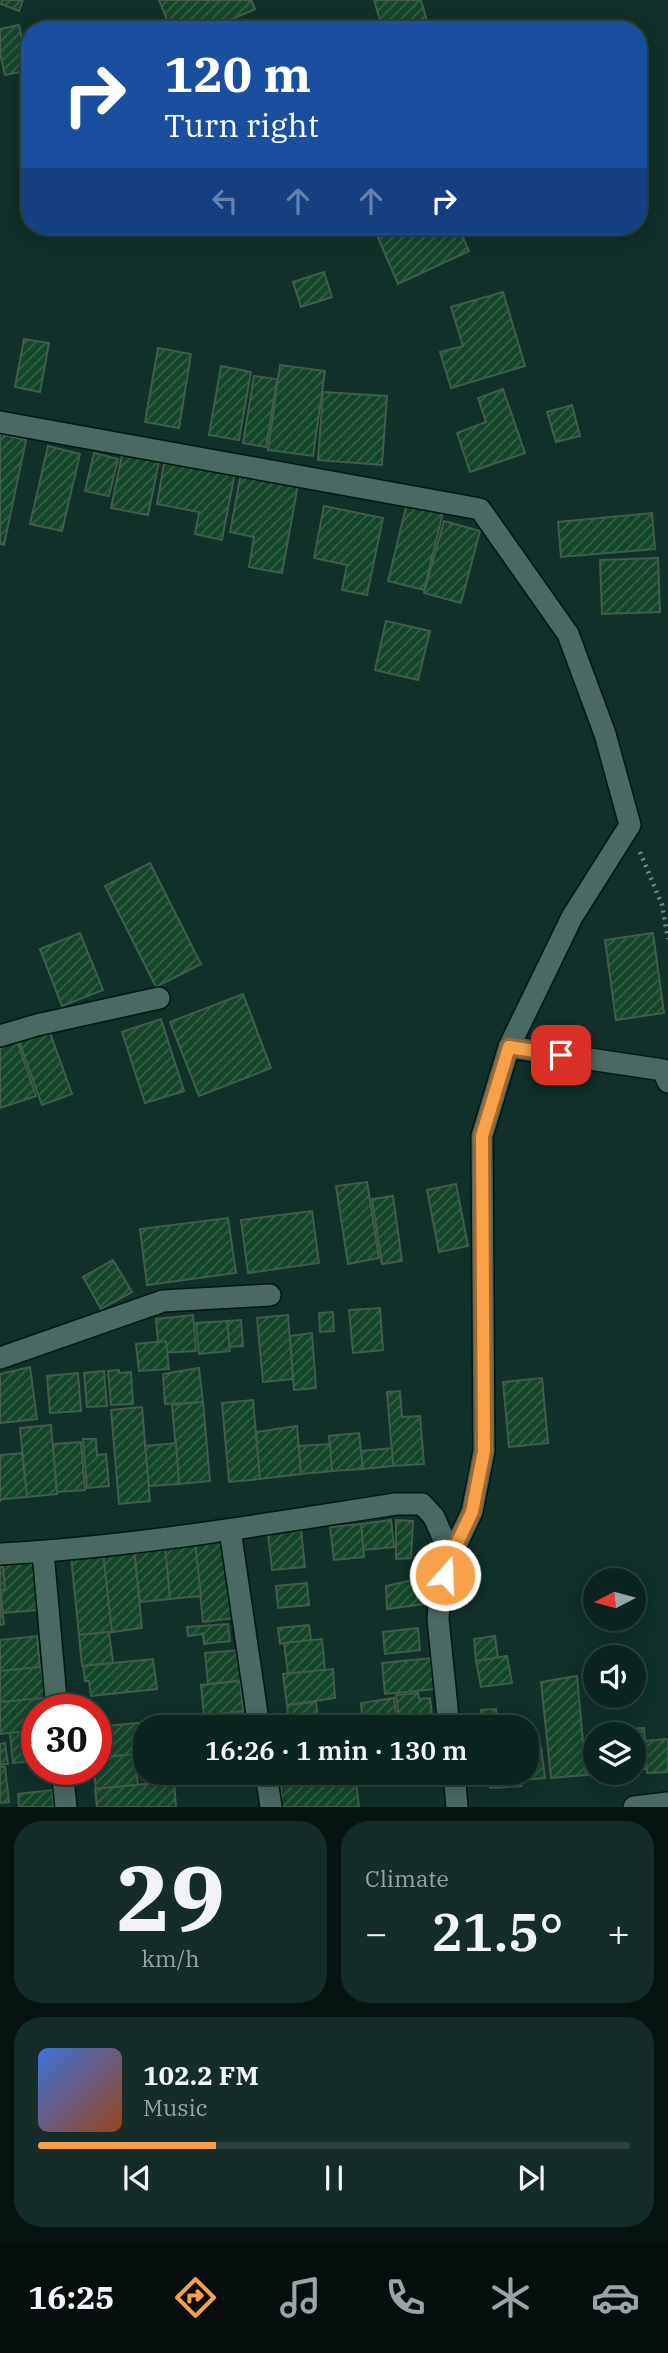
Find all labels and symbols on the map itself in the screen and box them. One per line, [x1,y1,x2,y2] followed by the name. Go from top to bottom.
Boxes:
[531,1025,591,1085] pin
[408,1538,482,1612] position arrow
[583,1568,646,1631] north arrow
[21,1694,112,1785] speed limit sign: 30

